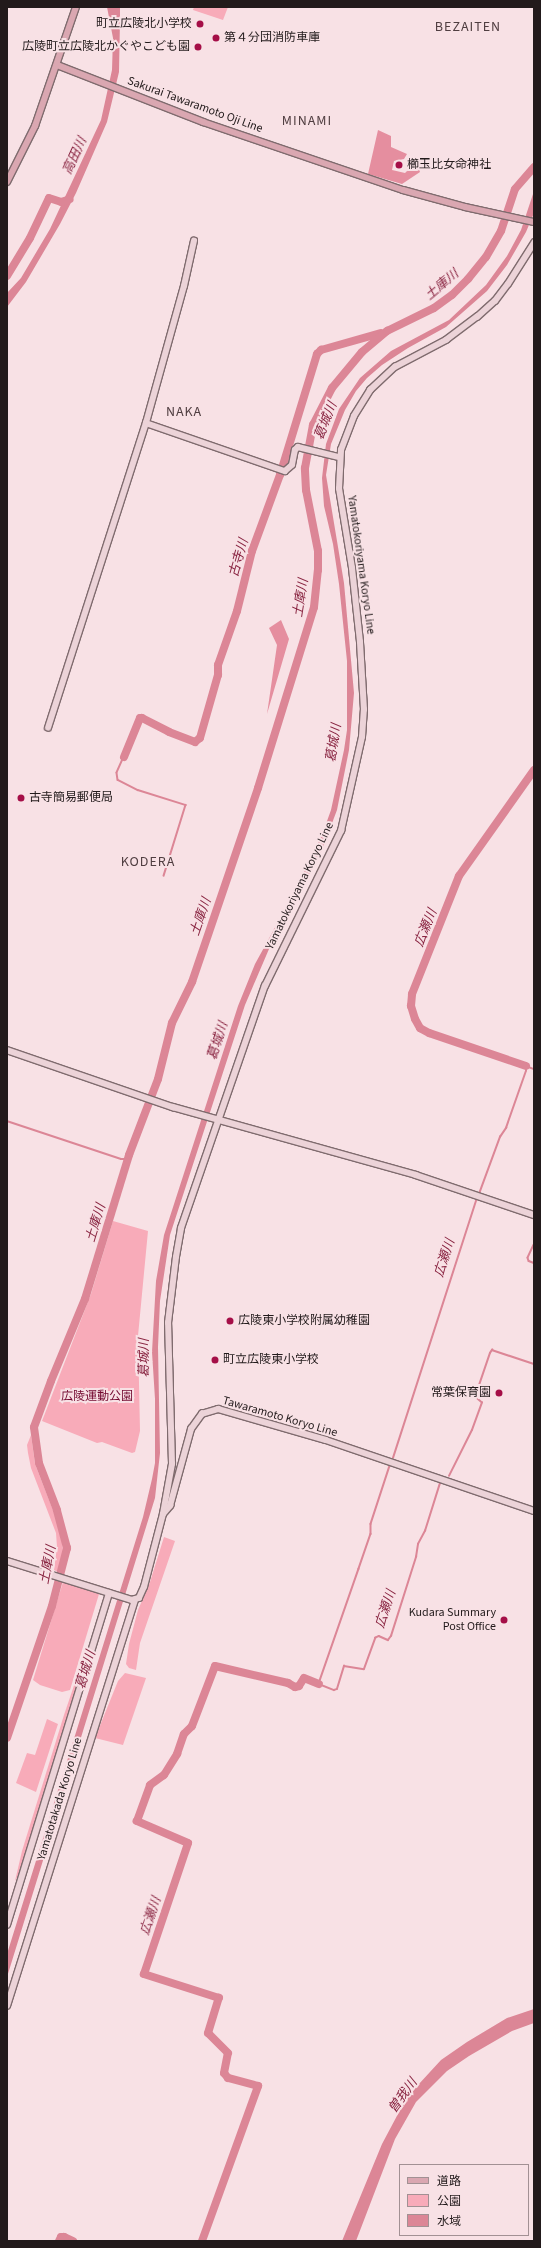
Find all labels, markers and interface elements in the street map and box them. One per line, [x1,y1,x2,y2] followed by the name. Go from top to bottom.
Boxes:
[96,17,192,31] place label: 町立広陵北小学校
[195,19,205,29] marker: 町立広陵北小学校
[435,19,501,35] district label: BEZAITEN
[224,31,320,45] place label: 第４分団消防車庫
[211,33,221,43] marker: 第４分団消防車庫
[22,40,190,54] place label: 広陵町立広陵北かぐやこども園
[193,42,203,52] marker: 広陵町立広陵北かぐやこども園
[125,74,265,136] street label: Sakurai Tawaramoto Oji Line
[282,113,332,129] district label: MINAMI
[60,135,90,177] water label: 高田川
[407,158,491,172] place label: 櫛玉比女命神社
[394,160,404,170] marker: 櫛玉比女命神社
[422,266,462,304] water label: 土庫川
[311,400,341,442] water label: 葛城川
[166,404,202,420] district label: NAKA
[344,495,378,635] street label: Yamatokoriyama Koryo Line
[226,537,252,579] water label: 古寺川
[290,578,312,618] water label: 土庫川
[323,723,345,763] water label: 葛城川
[29,791,113,805] place label: 古寺簡易郵便局
[16,793,26,803] marker: 古寺簡易郵便局
[263,820,337,952] street label: Yamatokoriyama Koryo Line
[121,854,175,870] district label: KODERA
[187,896,215,938] water label: 土庫川
[411,907,441,949] water label: 広瀬川
[205,1020,231,1062] water label: 葛城川
[83,1202,109,1244] water label: 土庫川
[432,1237,458,1279] water label: 広瀬川
[238,1314,370,1328] place label: 広陵東小学校附属幼稚園
[225,1316,235,1326] marker: 広陵東小学校附属幼稚園
[136,1339,152,1377] water label: 葛城川
[223,1353,319,1367] place label: 町立広陵東小学校
[210,1355,220,1365] marker: 町立広陵東小学校
[431,1386,491,1400] place label: 常葉保育園
[494,1388,504,1398] marker: 常葉保育園
[61,1390,133,1404] park label: 広陵運動公園
[221,1394,339,1440] street label: Tawaramoto Koryo Line
[37,1544,59,1586] water label: 土庫川
[373,1588,399,1630] water label: 広瀬川
[409,1606,496,1634] place label: Kudara Summary Post Office
[499,1615,509,1625] marker: Kudara Summary Post Office
[73,1649,99,1691] water label: 葛城川
[34,1736,86,1862] street label: Yamatotakada Koryo Line
[137,1895,165,1937] water label: 広瀬川
[385,2076,421,2116] water label: 曽我川
[399,2164,529,2236] legend
[437,2173,461,2190] text: 道路
[437,2193,461,2210] text: 公園
[437,2213,461,2230] text: 水域

